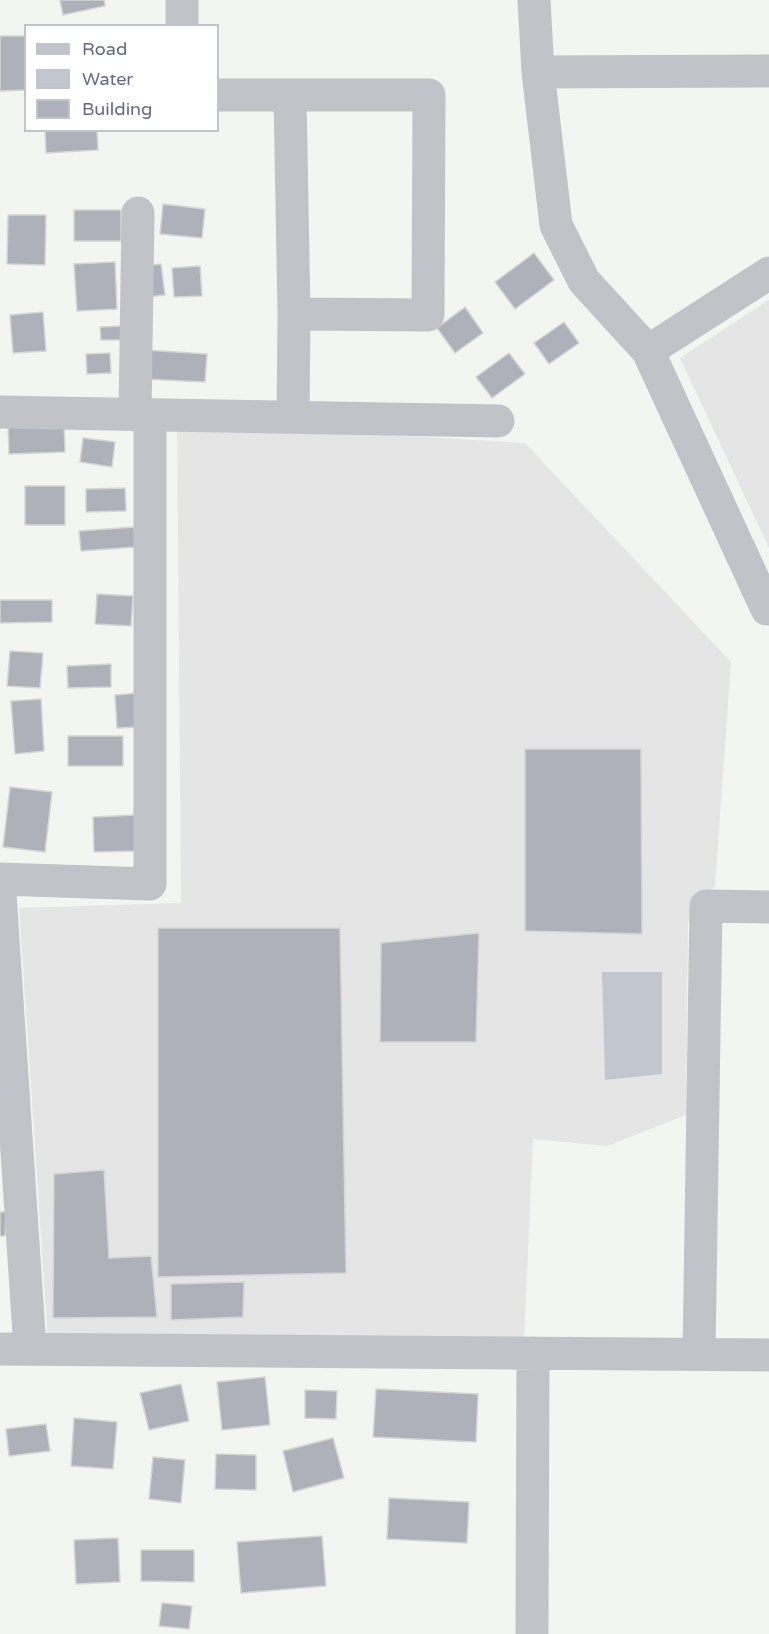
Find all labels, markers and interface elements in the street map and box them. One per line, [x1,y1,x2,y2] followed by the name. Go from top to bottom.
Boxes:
[24,24,219,132] legend
[82,38,127,60] text: Road
[82,68,133,90] text: Water
[82,98,152,120] text: Building

